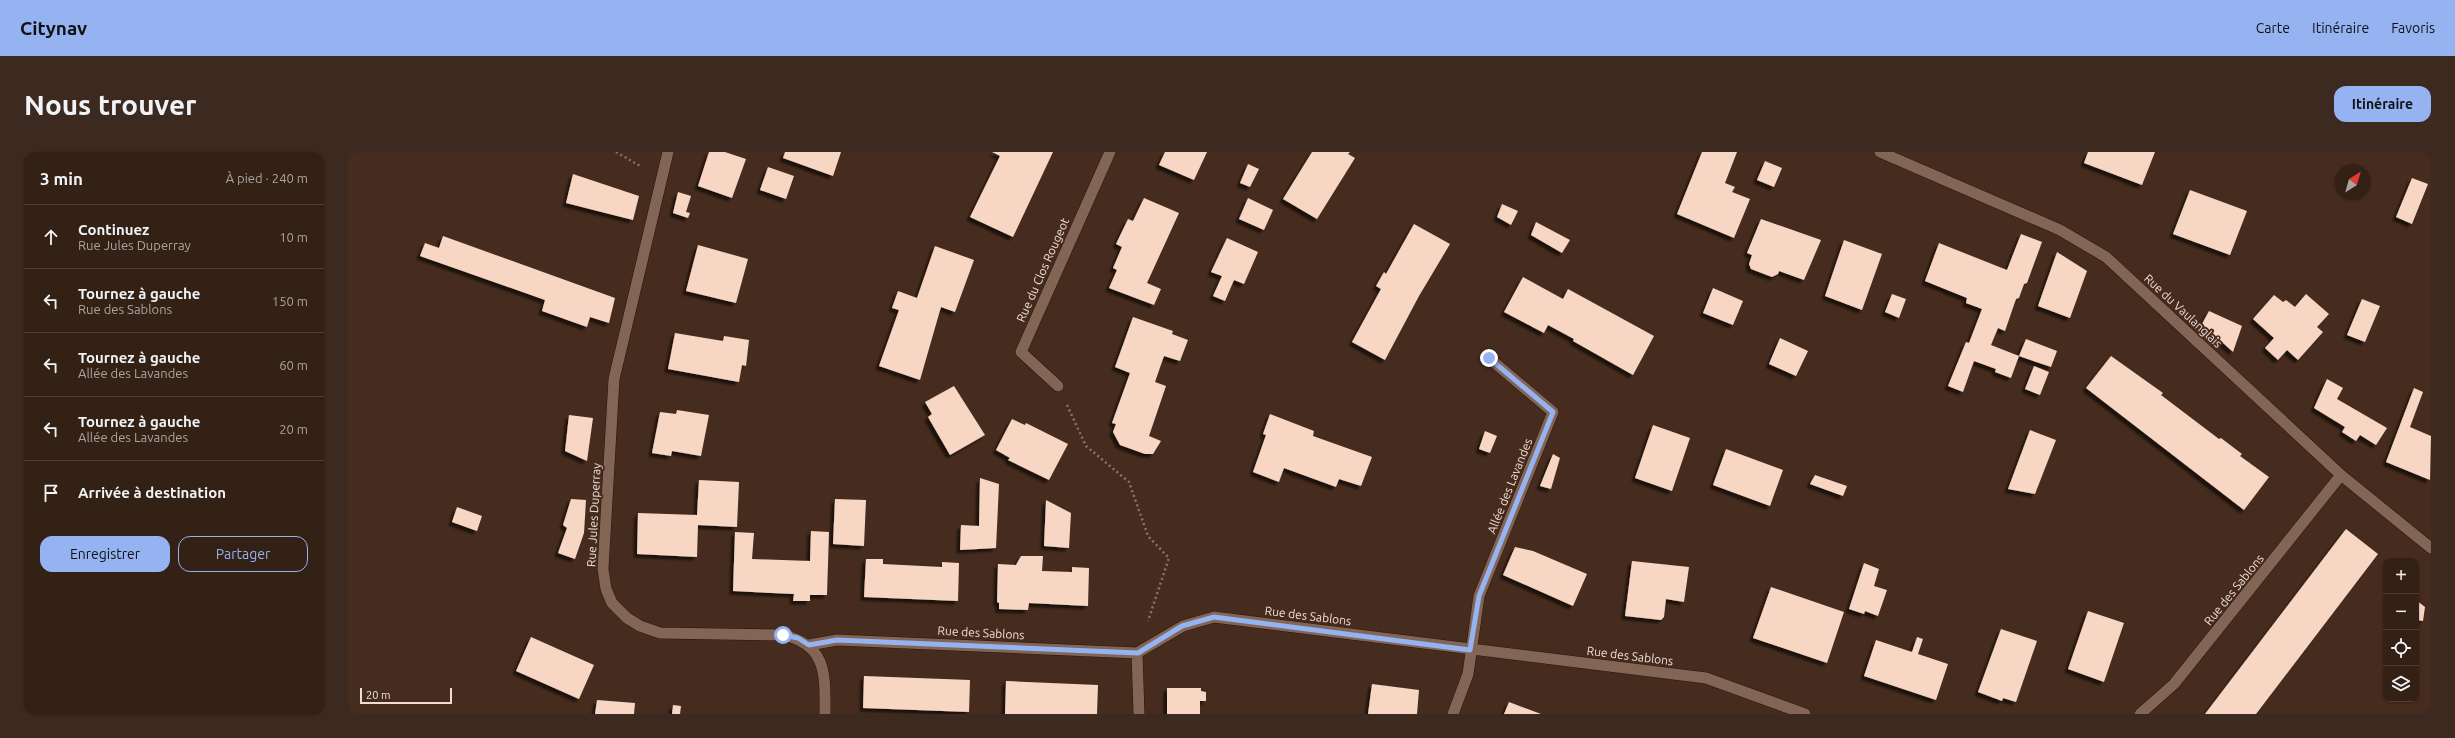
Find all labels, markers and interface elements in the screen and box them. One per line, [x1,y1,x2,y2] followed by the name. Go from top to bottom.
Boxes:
[20,17,87,39] text: Citynav
[2256,20,2290,36] text: Carte
[2312,20,2369,36] text: Itinéraire
[2391,20,2435,36] text: Favoris
[2334,86,2431,122] button: Itinéraire
[24,89,197,120] text: Nous trouver
[2335,164,2371,200] north arrow
[40,169,83,188] text: 3 min
[226,171,308,185] text: À pied · 240 m
[1014,216,1071,324] street label: Rue du Clos Rougeot
[78,221,149,238] text: Continuez
[40,226,62,248] icon: ahead
[279,230,308,244] text: 10 m
[78,238,191,252] text: Rue Jules Duperray
[2142,271,2225,350] street label: Rue du Vaulanglais
[78,285,201,302] text: Tournez à gauche
[40,290,62,312] icon: left
[272,294,308,308] text: 150 m
[78,302,172,316] text: Rue des Sablons
[78,349,201,366] text: Tournez à gauche
[1480,349,1498,367] route end
[40,354,62,376] icon: left
[279,358,308,372] text: 60 m
[78,366,188,380] text: Allée des Lavandes
[78,413,201,430] text: Tournez à gauche
[40,418,62,440] icon: left
[279,422,308,436] text: 20 m
[78,430,188,444] text: Allée des Lavandes
[1484,436,1535,535] street label: Allée des Lavandes
[584,462,603,567] street label: Rue Jules Duperray
[40,482,62,504] icon: arrive
[78,484,226,501] text: Arrivée à destination
[40,536,170,572] button: Enregistrer
[178,536,308,572] button: Partager
[2201,552,2266,628] street label: Rue des Sablons
[2383,558,2419,702] map controls
[2383,558,2419,594] button: +
[2383,594,2419,630] button: −
[1264,604,1352,627] street label: Rue des Sablons
[937,624,1025,641] street label: Rue des Sablons
[774,626,792,644] route start
[2383,630,2419,666] button: locate
[1586,644,1674,667] street label: Rue des Sablons
[2383,666,2419,702] button: layers
[360,686,452,705] scale bar
[366,689,390,701] text: 20 m

